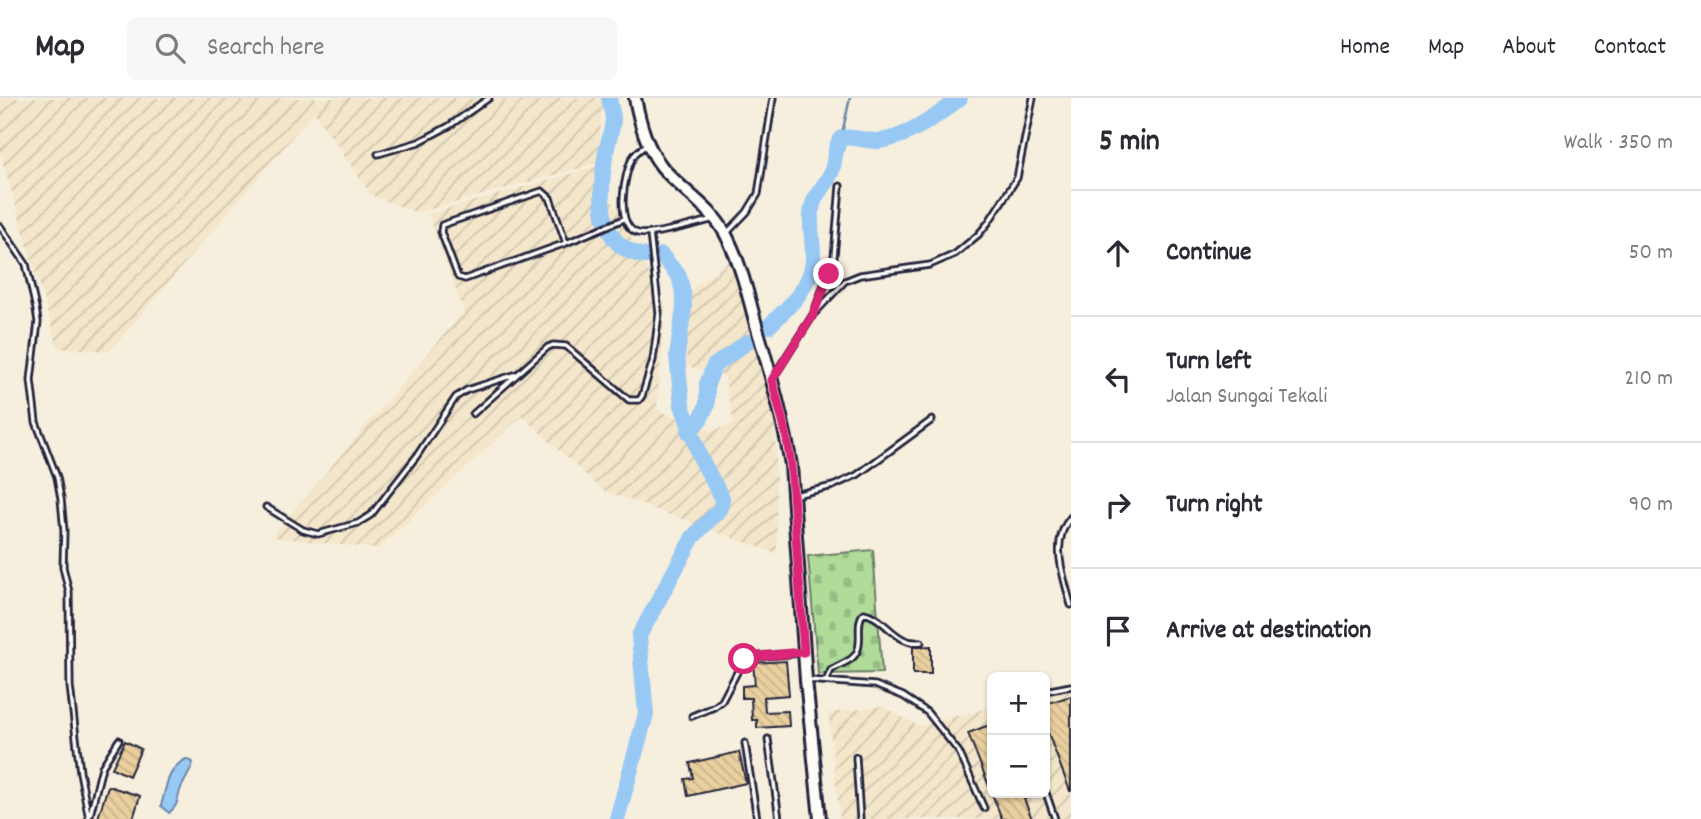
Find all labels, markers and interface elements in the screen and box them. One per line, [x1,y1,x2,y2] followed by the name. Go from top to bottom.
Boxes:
[127,17,617,80] search box
[35,25,85,72] text: Map
[151,29,189,67] icon: search
[207,30,325,67] text: Search here
[1340,31,1390,65] text: Home
[1428,31,1464,65] text: Map
[1502,31,1556,65] text: About
[1594,31,1666,65] text: Contact
[1099,122,1160,165] text: 5 min
[1564,127,1673,160] text: Walk · 350 m
[1099,234,1137,272] icon: ahead
[1166,235,1251,272] text: Continue
[1629,237,1673,270] text: 50 m
[813,258,844,289] route end
[1166,344,1252,381] text: Turn left
[1099,360,1137,398] icon: left
[1624,363,1673,396] text: 210 m
[1166,381,1328,414] text: Jalan Sungai Tekali
[1099,486,1137,524] icon: right
[1166,487,1263,524] text: Turn right
[1629,489,1673,522] text: 90 m
[1099,612,1137,650] icon: arrive
[1166,613,1371,650] text: Arrive at destination
[728,643,759,674] route start
[987,672,1050,798] map controls
[987,672,1050,735] button: +
[987,735,1050,798] button: −

